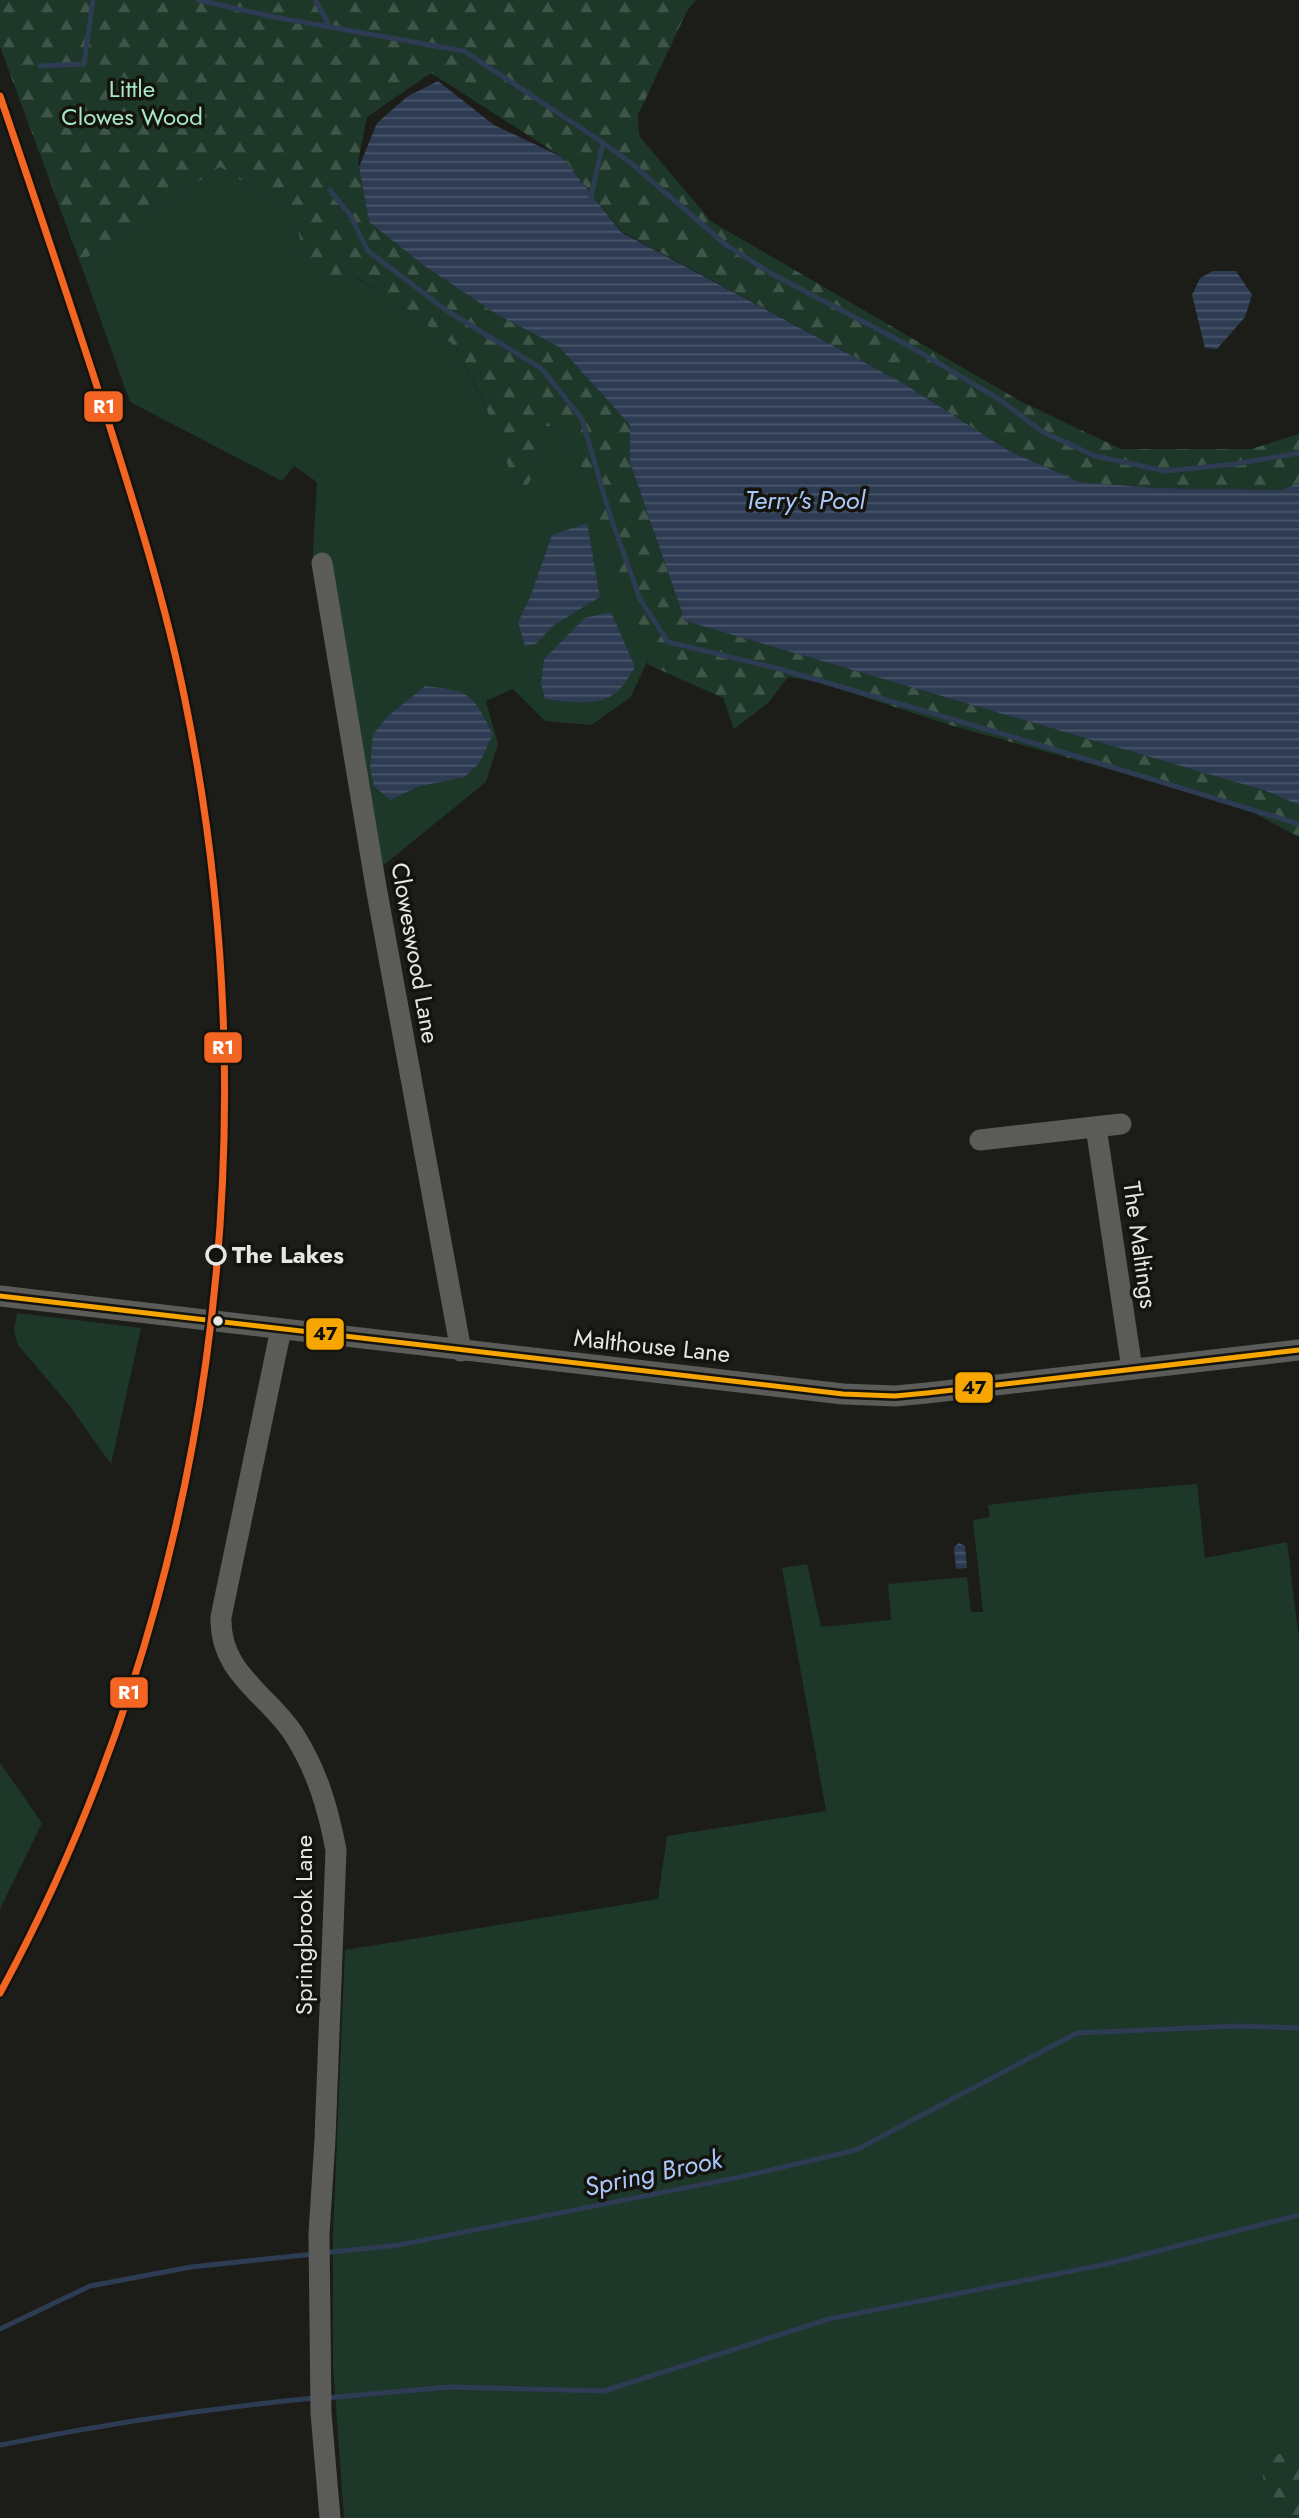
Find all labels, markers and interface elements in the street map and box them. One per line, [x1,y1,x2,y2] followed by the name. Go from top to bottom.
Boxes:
[61,71,203,134] park label: Little Clowes Wood
[83,390,124,423] line badge: R1
[93,393,115,420] text: R1
[745,481,866,519] water label: Terry's Pool
[382,860,449,1046] street label: Cloweswood Lane
[203,1031,243,1064] line badge: R1
[212,1034,234,1061] text: R1
[1114,1179,1167,1311] street label: The Maltings
[232,1237,344,1272] place label: The Lakes
[206,1245,226,1265] marker: The Lakes
[211,1314,225,1328] unlabelled marker
[305,1317,345,1351] line badge: 47
[313,1320,338,1347] text: 47
[572,1320,732,1371] street label: Malthouse Lane
[954,1371,994,1404] line badge: 47
[962,1374,987,1401] text: 47
[109,1676,149,1709] line badge: R1
[118,1679,140,1706] text: R1
[286,1835,321,2015] street label: Springbrook Lane
[581,2139,727,2206] water label: Spring Brook

